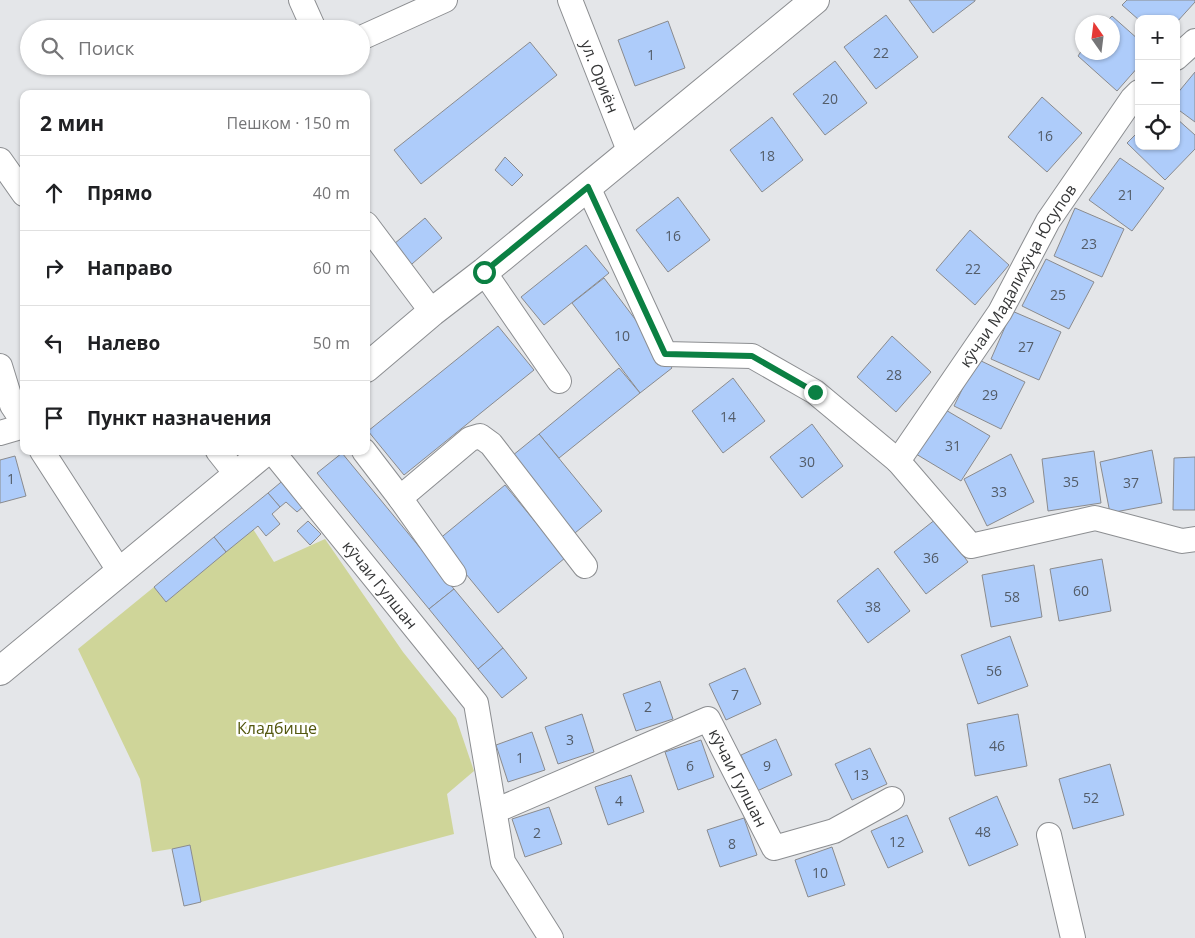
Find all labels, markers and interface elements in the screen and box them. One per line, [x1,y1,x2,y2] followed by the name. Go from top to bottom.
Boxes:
[1075,15,1120,60] north arrow
[1135,15,1180,150] map controls
[1135,15,1180,60] button: +
[20,20,370,75] search box
[38,34,66,62] icon: search
[78,35,134,61] text: Поиск
[576,36,624,116] street label: ул. Ориён
[873,43,889,62] house number: 22
[647,45,655,64] house number: 1
[1135,60,1180,105] button: −
[822,89,838,108] house number: 20
[1135,105,1180,150] button: locate
[40,109,104,137] text: 2 мин
[227,112,350,134] text: Пешком · 150 m
[1037,126,1053,145] house number: 16
[759,146,775,165] house number: 18
[40,179,68,207] icon: ahead
[87,180,152,206] text: Прямо
[954,180,1081,372] street label: кӯчаи Мадалихӯҷа Юсупов
[313,182,350,204] text: 40 m
[1118,185,1134,204] house number: 21
[665,226,681,245] house number: 16
[1081,234,1097,253] house number: 23
[40,254,68,282] icon: right
[87,255,173,281] text: Направо
[313,257,350,279] text: 60 m
[965,259,981,278] house number: 22
[473,261,496,284] route start
[1050,285,1066,304] house number: 25
[614,326,630,345] house number: 10
[40,329,68,357] icon: left
[87,330,160,356] text: Налево
[313,332,350,354] text: 50 m
[1018,337,1034,356] house number: 27
[886,365,902,384] house number: 28
[804,381,827,404] route end
[982,385,998,404] house number: 29
[40,404,68,432] icon: arrive
[87,405,272,431] text: Пункт назначения
[720,407,736,426] house number: 14
[945,436,961,455] house number: 31
[799,452,815,471] house number: 30
[7,469,15,488] house number: 1
[1063,472,1079,491] house number: 35
[1123,473,1139,492] house number: 37
[991,482,1007,501] house number: 33
[338,536,423,634] street label: кӯчаи Гулшан
[923,548,939,567] house number: 36
[1073,581,1089,600] house number: 60
[1004,587,1020,606] house number: 58
[865,597,881,616] house number: 38
[986,661,1002,680] house number: 56
[731,685,739,704] house number: 7
[644,697,652,716] house number: 2
[237,717,317,739] park label: Кладбище
[704,725,772,831] street label: кӯчаи Гулшан
[566,730,574,749] house number: 3
[989,736,1005,755] house number: 46
[516,748,524,767] house number: 1
[686,756,694,775] house number: 6
[763,756,771,775] house number: 9
[853,765,869,784] house number: 13
[1083,788,1099,807] house number: 52
[615,791,623,810] house number: 4
[975,822,991,841] house number: 48
[533,823,541,842] house number: 2
[889,832,905,851] house number: 12
[728,834,736,853] house number: 8
[812,863,828,882] house number: 10

